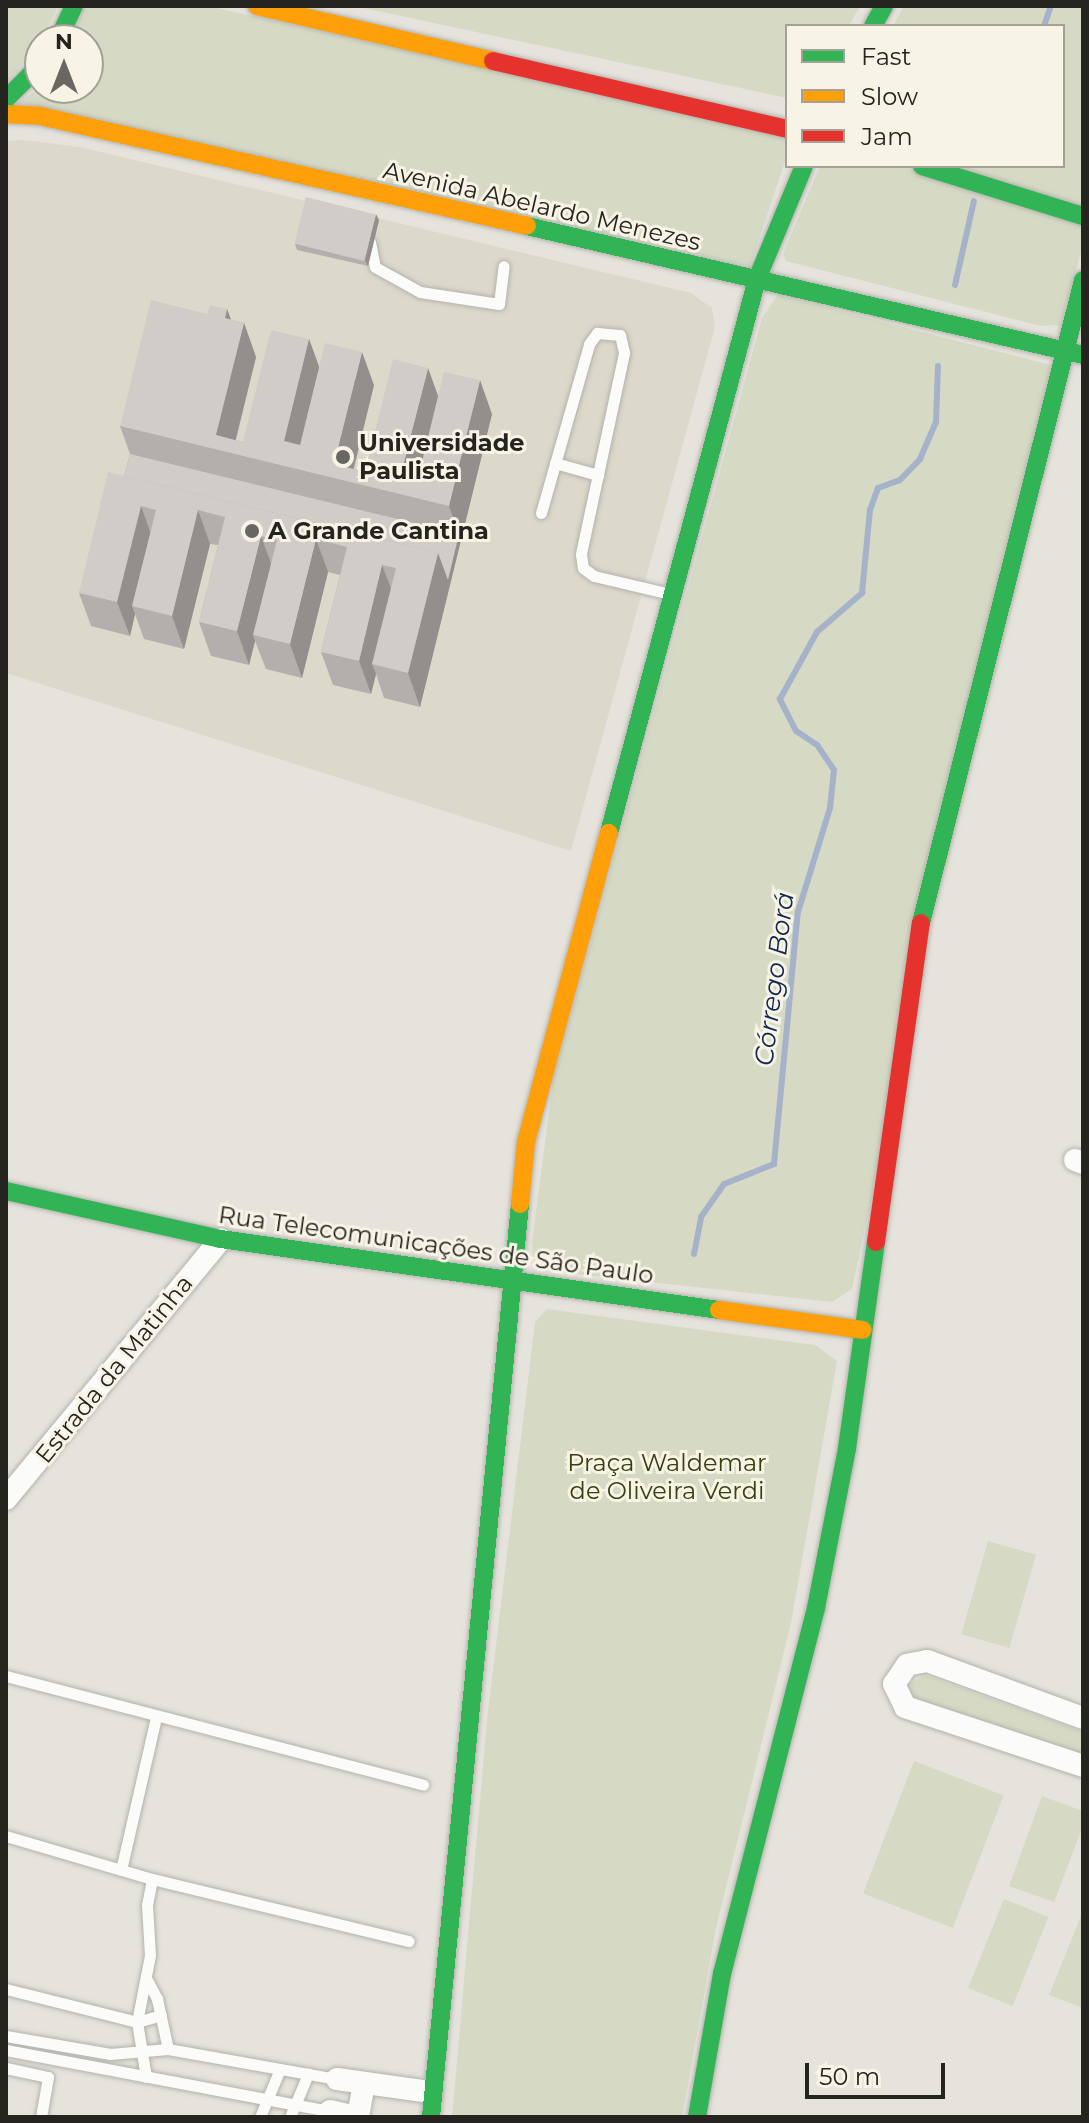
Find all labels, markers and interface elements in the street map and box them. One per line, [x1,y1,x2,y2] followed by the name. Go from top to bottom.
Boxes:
[24,24,104,104] north arrow
[785,24,1065,168] legend
[55,28,73,55] text: N
[861,42,911,71] text: Fast
[861,82,918,111] text: Slow
[861,122,913,151] text: Jam
[380,155,704,257] street label: Avenida Abelardo Menezes
[359,429,524,485] place label: Universidade Paulista
[334,448,352,466] marker: Universidade Paulista
[268,517,489,545] place label: A Grande Cantina
[243,522,261,540] marker: A Grande Cantina
[749,890,801,1068] water label: Córrego Borá
[217,1200,655,1290] street label: Rua Telecomunicações de São Paulo
[29,1269,199,1469] street label: Estrada da Matinha
[567,1449,767,1505] park label: Praça Waldemar de Oliveira Verdi
[809,2047,949,2097] scale bar
[819,2062,880,2091] text: 50 m

